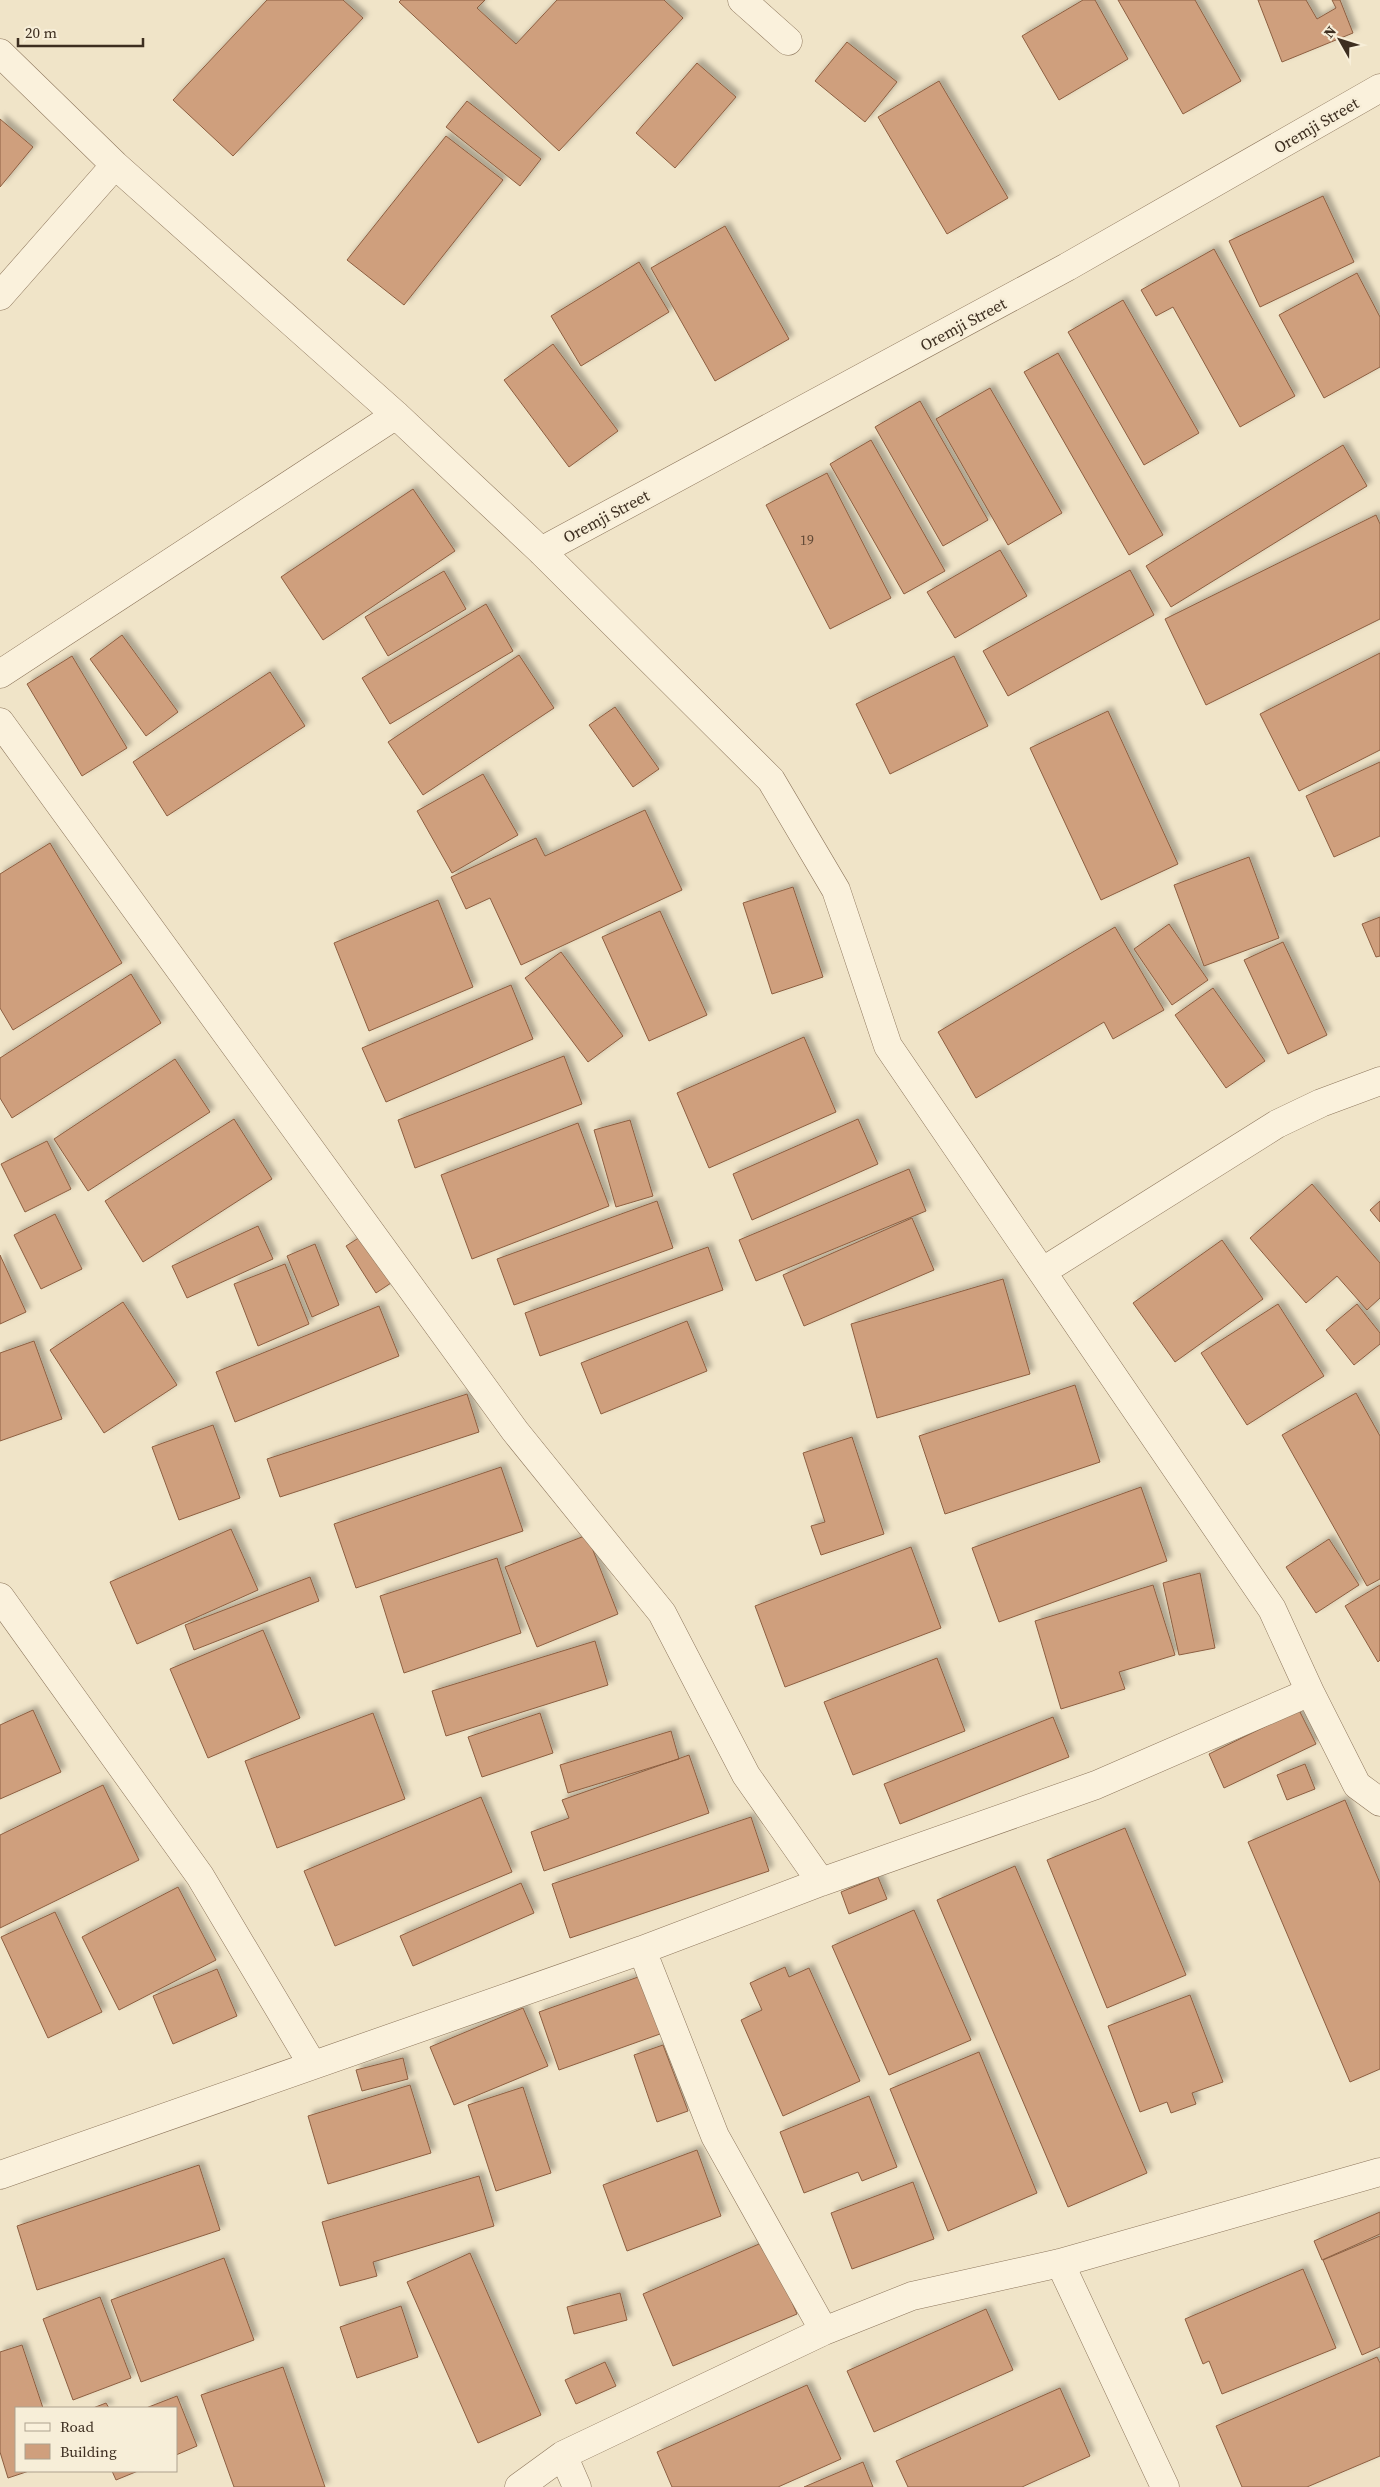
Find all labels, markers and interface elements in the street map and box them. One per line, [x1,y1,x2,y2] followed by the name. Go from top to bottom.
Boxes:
[18,15,142,47] scale bar
[1315,15,1365,65] north arrow
[25,22,57,43] text: 20 m
[1319,22,1341,42] text: N
[1269,91,1363,158] street label: Oremji Street
[916,292,1011,356] street label: Oremji Street
[559,484,654,548] street label: Oremji Street
[800,530,814,550] house number: 19
[15,2407,178,2472] legend
[60,2416,94,2437] text: Road
[60,2441,117,2462] text: Building

